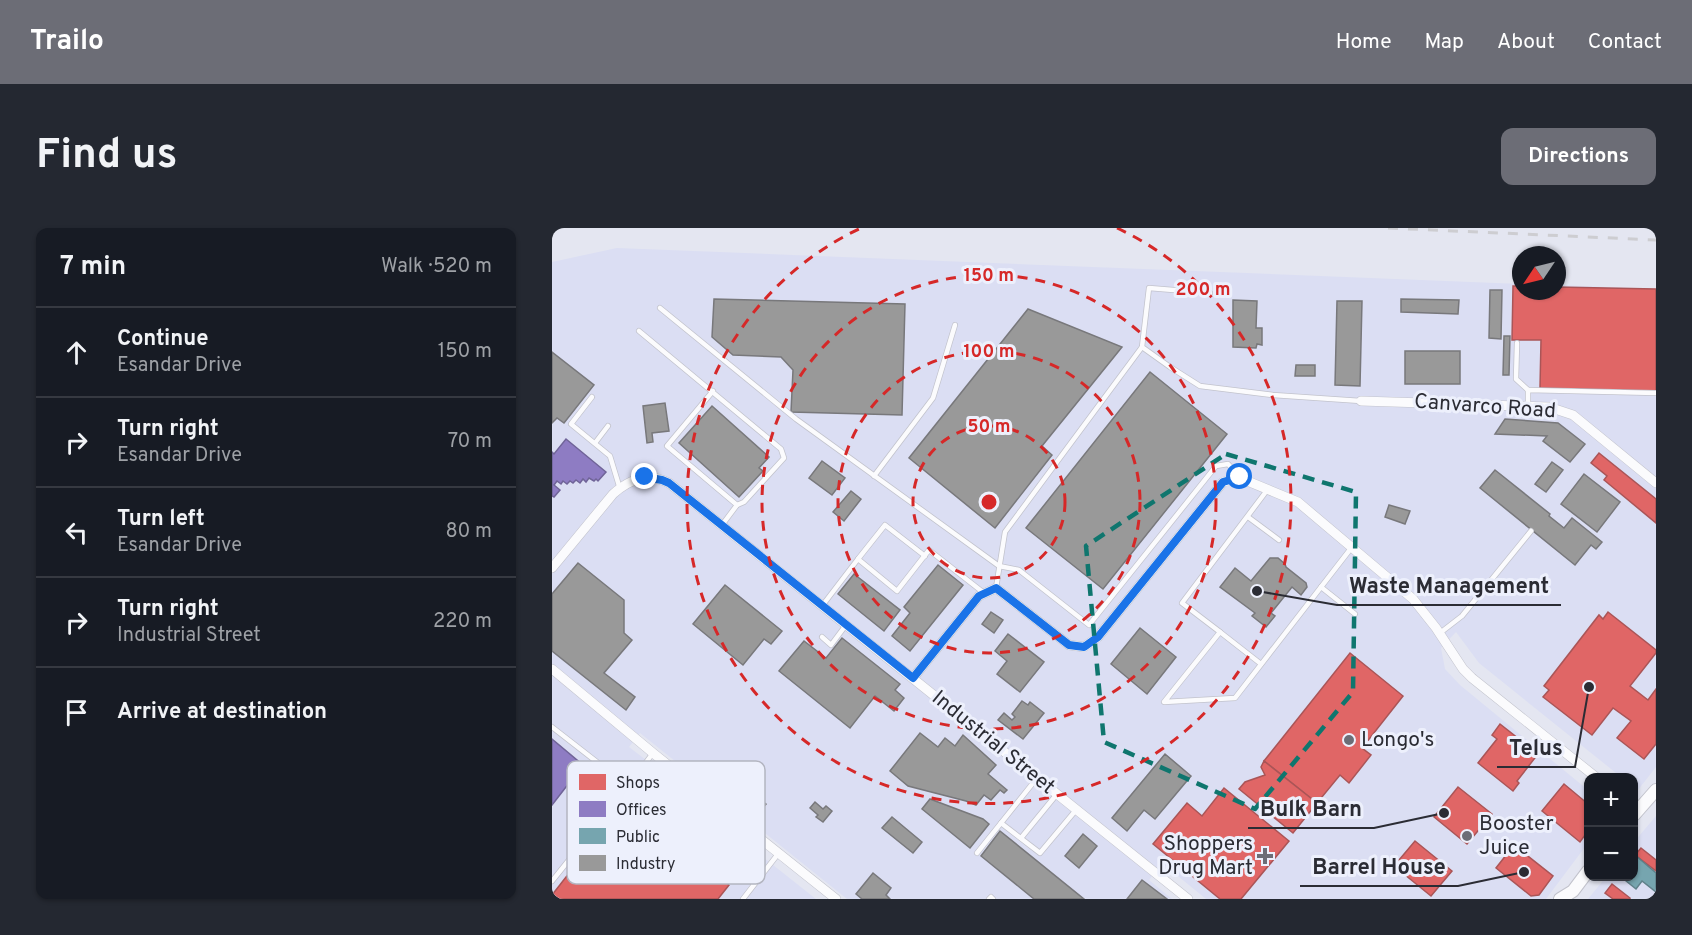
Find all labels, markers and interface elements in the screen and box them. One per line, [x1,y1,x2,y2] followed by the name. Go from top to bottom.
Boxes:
[30,24,104,60] text: Trailo
[1336,29,1392,56] text: Home
[1425,29,1464,56] text: Map
[1497,29,1555,56] text: About
[1588,29,1662,56] text: Contact
[1501,128,1656,185] button: Directions
[36,130,177,183] text: Find us
[1512,246,1566,300] north arrow
[60,251,126,284] text: 7 min
[381,254,492,280] text: Walk · 520 m
[964,265,1014,288] text: 150 m
[1175,279,1231,302] text: 200 m
[117,326,208,353] text: Continue
[60,336,93,369] icon: ahead
[438,339,492,365] text: 150 m
[963,341,1015,364] text: 100 m
[117,353,242,379] text: Esandar Drive
[1413,389,1557,425] street label: Canvarco Road
[117,416,219,443] text: Turn right
[967,416,1011,439] text: 50 m
[60,426,93,459] icon: right
[448,429,492,455] text: 70 m
[117,443,242,469] text: Esandar Drive
[631,463,657,489] route end
[1226,463,1252,489] route start
[979,492,999,512] centre of rings
[117,506,205,533] text: Turn left
[60,516,93,549] icon: left
[446,519,492,545] text: 80 m
[117,533,242,559] text: Esandar Drive
[1337,565,1561,605] callout: Waste Management
[1349,574,1549,601] text: Waste Management
[117,596,219,623] text: Turn right
[60,606,93,639] icon: right
[433,609,492,635] text: 220 m
[117,623,261,649] text: Industrial Street
[926,685,1060,801] street label: Industrial Street
[60,696,93,729] icon: arrive
[117,699,327,726] text: Arrive at destination
[1361,727,1434,754] place label: Longo's
[1497,727,1575,767] callout: Telus
[1342,733,1356,747] marker: Longo's
[1509,736,1563,763] text: Telus
[567,761,765,884] legend
[1584,773,1638,881] map controls
[1584,773,1638,827] button: +
[616,774,660,794] text: Shops
[1248,788,1374,828] callout: Bulk Barn
[1260,797,1362,824] text: Bulk Barn
[616,801,667,821] text: Offices
[1479,811,1554,862] place label: Booster Juice
[1584,827,1638,881] button: −
[616,828,660,848] text: Public
[1460,829,1474,843] marker: Booster Juice
[1158,831,1253,882] place label: Shoppers Drug Mart
[1300,846,1458,886] callout: Barrel House
[1258,849,1272,863] marker: Shoppers Drug Mart
[616,855,675,875] text: Industry
[1312,855,1446,882] text: Barrel House

